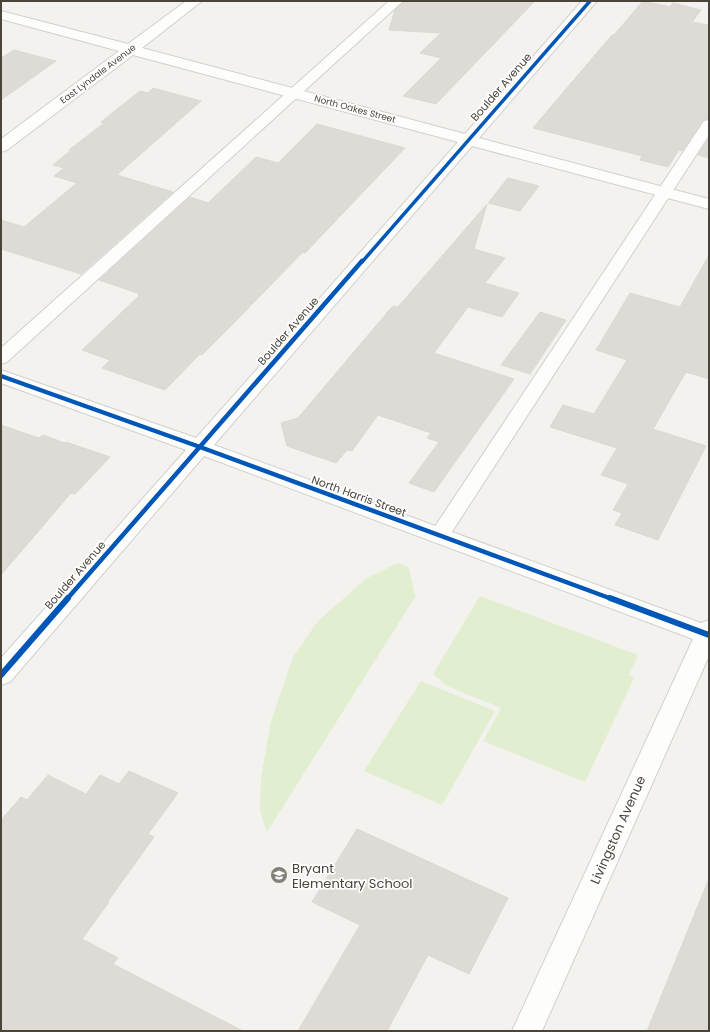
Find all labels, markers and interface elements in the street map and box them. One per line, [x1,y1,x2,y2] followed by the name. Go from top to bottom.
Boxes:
[58,41,139,106] street label: East Lyndale Avenue
[467,49,535,125] street label: Boulder Avenue
[313,92,397,126] street label: North Oakes Street
[254,293,322,369] street label: Boulder Avenue
[309,471,409,521] street label: North Harris Street
[41,537,109,613] street label: Boulder Avenue
[586,773,650,887] street label: Livingston Avenue
[292,859,413,893] place label: Bryant Elementary School
[269,865,289,885] school or university icon: Bryant Elementary School

